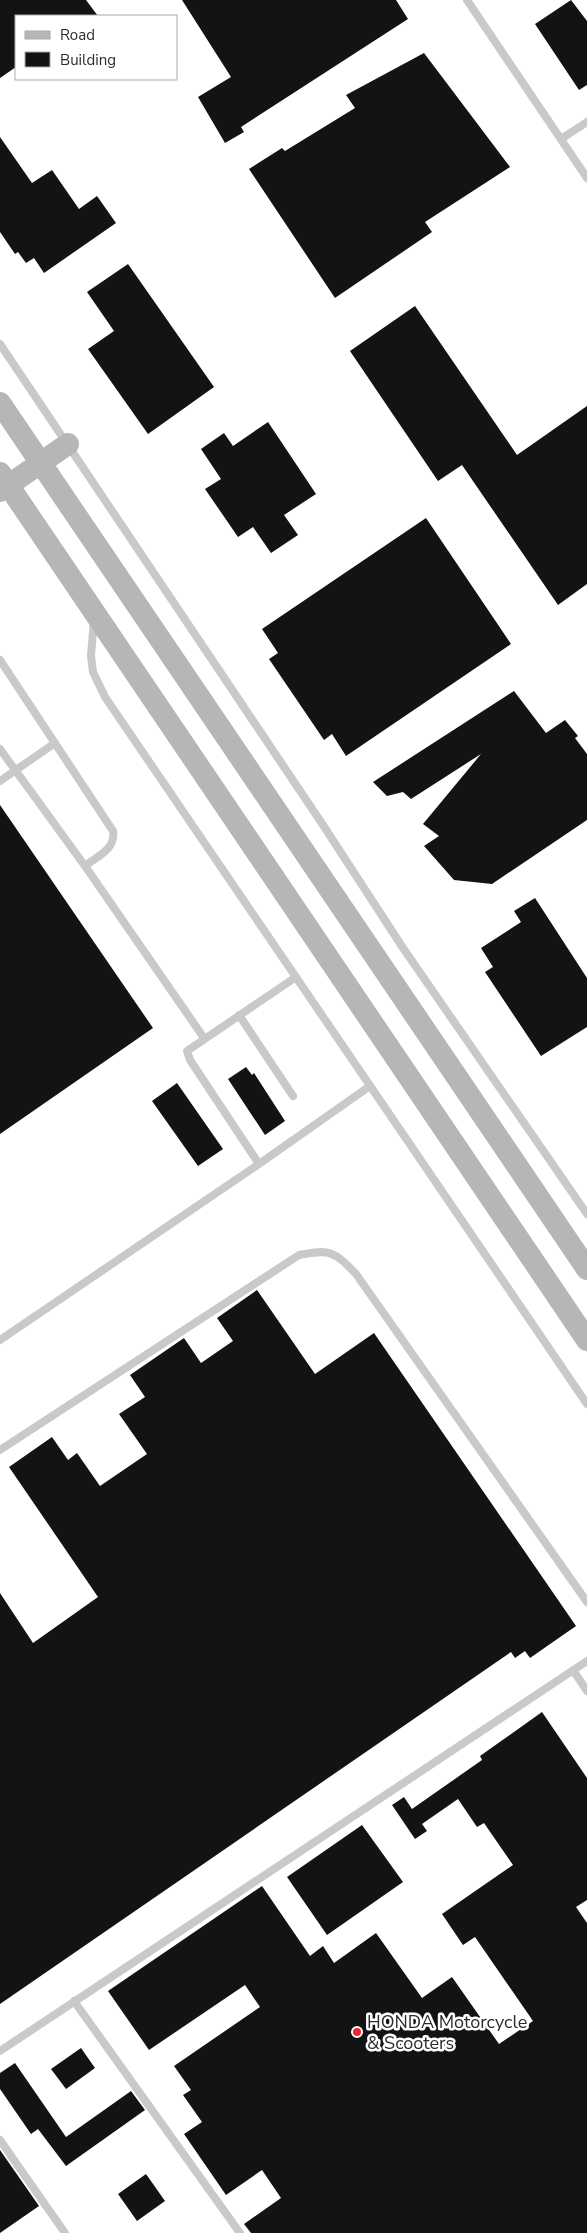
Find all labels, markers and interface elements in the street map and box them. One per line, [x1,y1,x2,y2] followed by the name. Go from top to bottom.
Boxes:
[15,15,178,80] legend
[60,25,95,45] text: Road
[60,50,116,70] text: Building
[367,2010,527,2055] place label: HONDA Motorcycle & Scooters
[351,2026,363,2038] marker: HONDA Motorcycle & Scooters

